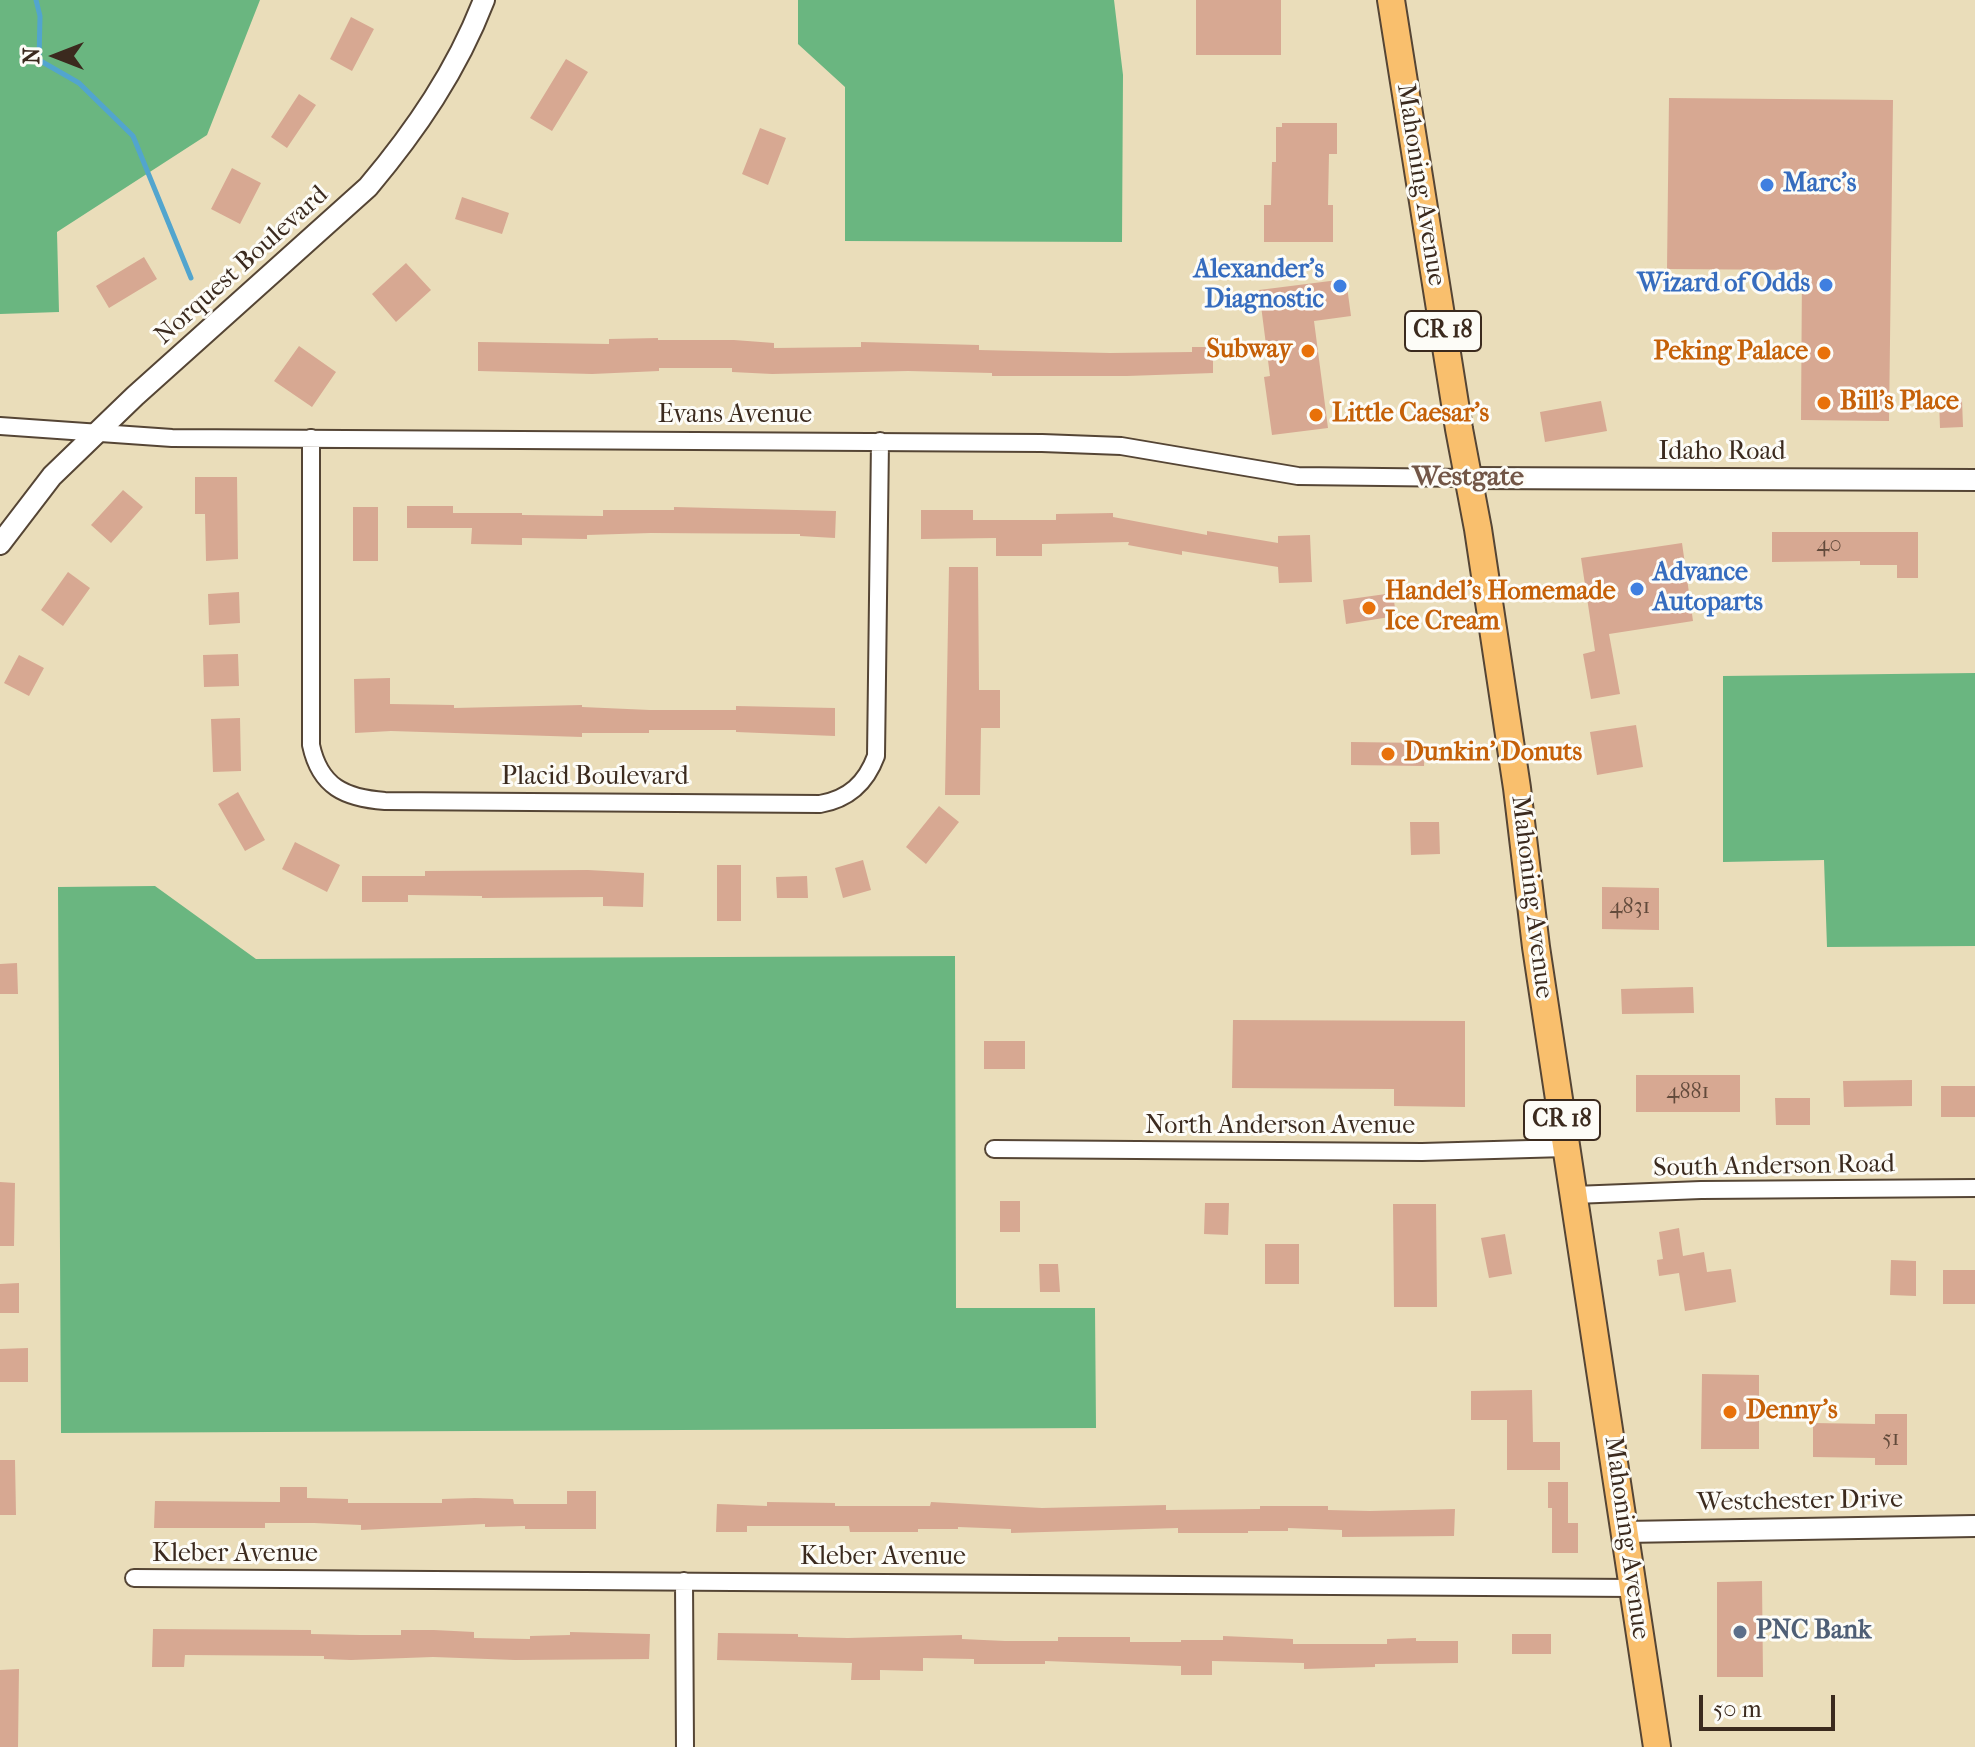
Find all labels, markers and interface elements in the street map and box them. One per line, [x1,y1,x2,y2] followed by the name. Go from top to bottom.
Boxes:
[16,16,96,96] north arrow
[19,48,45,64] text: N
[1389,82,1451,288] street label: Mahoning Avenue
[1783,169,1856,201] place label: Marc's
[1758,176,1776,194] marker: Marc's
[149,180,335,352] street label: Norquest Boulevard
[1194,255,1324,316] place label: Alexander's Diagnostic
[1637,269,1810,301] place label: Wizard of Odds
[1817,276,1835,294] marker: Wizard of Odds
[1331,277,1349,295] marker: Alexander's Diagnostic
[1405,311,1481,351] road number: CR 18
[1206,335,1292,367] place label: Subway
[1653,337,1808,369] place label: Peking Palace
[1299,342,1317,360] marker: Subway
[1815,344,1833,362] marker: Peking Palace
[1840,387,1959,419] place label: Bill's Place
[1815,394,1833,412] marker: Bill's Place
[1332,399,1489,431] place label: Little Caesar's
[658,400,812,432] street label: Evans Avenue
[1307,406,1325,424] marker: Little Caesar's
[1658,437,1786,469] street label: Idaho Road
[1412,461,1524,495] district label: Westgate
[1816,533,1842,559] house number: 40
[1653,558,1763,620] place label: Advance Autoparts
[1385,577,1616,638] place label: Handel's Homemade Ice Cream
[1628,580,1646,598] marker: Advance Autoparts
[1360,599,1378,617] marker: Handel's Homemade Ice Cream
[1404,738,1582,770] place label: Dunkin' Donuts
[1379,745,1397,763] marker: Dunkin' Donuts
[501,762,689,794] street label: Placid Boulevard
[1503,794,1559,1000] street label: Mahoning Avenue
[1610,895,1650,921] house number: 4831
[1667,1080,1709,1106] house number: 4881
[1524,1100,1600,1140] road number: CR 18
[1145,1111,1415,1143] street label: North Anderson Avenue
[1653,1149,1895,1185] street label: South Anderson Road
[1746,1396,1837,1428] place label: Denny's
[1721,1403,1739,1421] marker: Denny's
[1882,1427,1900,1453] house number: 51
[1596,1435,1656,1641] street label: Mahoning Avenue
[1697,1485,1903,1519] street label: Westchester Drive
[152,1539,318,1571] street label: Kleber Avenue
[800,1542,966,1574] street label: Kleber Avenue
[1756,1616,1871,1648] place label: PNC Bank
[1731,1623,1749,1641] marker: PNC Bank
[1703,1679,1839,1729] scale bar
[1713,1695,1762,1723] text: 50 m

